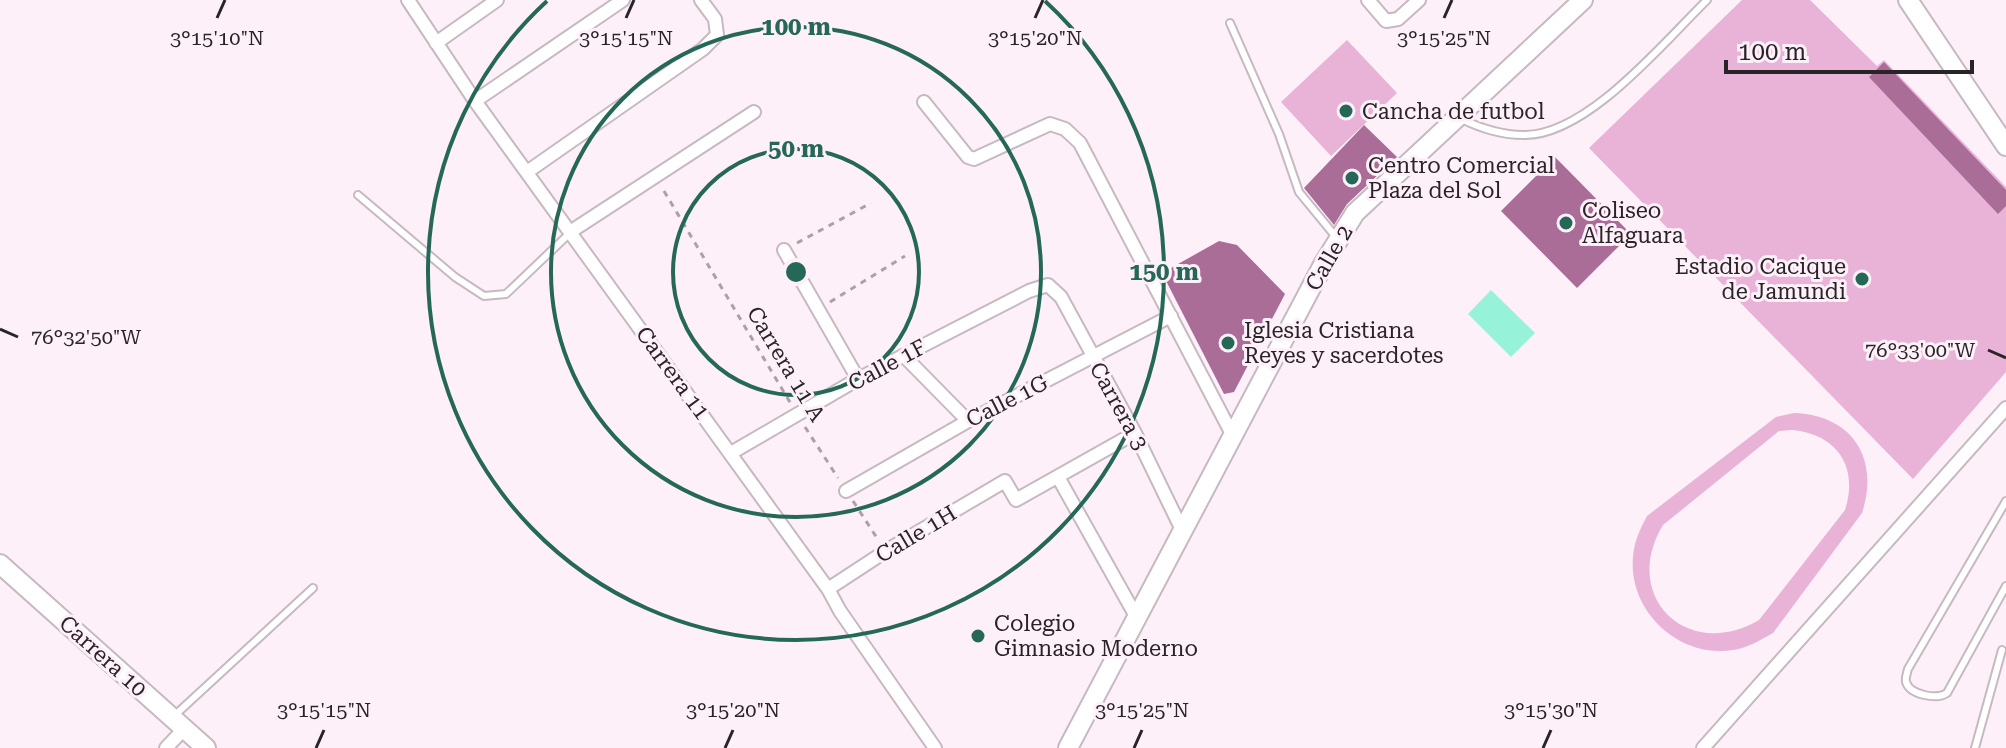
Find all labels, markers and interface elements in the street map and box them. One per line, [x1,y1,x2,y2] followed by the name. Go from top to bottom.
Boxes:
[761,13,831,41] text: 100 m
[1726,24,1972,74] scale bar
[170,26,264,50] text: 3°15'10"N
[579,26,673,50] text: 3°15'15"N
[988,26,1082,50] text: 3°15'20"N
[1397,26,1491,50] text: 3°15'25"N
[1738,38,1806,66] text: 100 m
[1362,99,1545,124] place label: Cancha de futbol
[1337,102,1355,120] marker: Cancha de futbol
[768,135,824,163] text: 50 m
[1368,153,1555,203] place label: Centro Comercial Plaza del Sol
[1343,169,1361,187] marker: Centro Comercial Plaza del Sol
[1582,198,1684,248] place label: Coliseo Alfaguara
[1557,214,1575,232] marker: Coliseo Alfaguara
[1300,221,1358,295] street label: Calle 2
[1675,254,1846,304] place label: Estadio Cacique de Jamundi
[782,258,810,286] centre of rings
[1129,258,1199,286] text: 150 m
[1853,270,1871,288] marker: Estadio Cacique de Jamundi
[742,302,830,426] street label: Carrera 11 A
[1244,318,1443,368] place label: Iglesia Cristiana Reyes y sacerdotes
[631,322,715,424] street label: Carrera 11
[31,325,142,349] text: 76°32'50"W
[844,334,930,396] street label: Calle 1F
[1219,334,1237,352] marker: Iglesia Cristiana Reyes y sacerdotes
[1865,338,1976,362] text: 76°33'00"W
[1085,358,1153,454] street label: Carrera 3
[962,370,1052,432] street label: Calle 1G
[871,500,961,568] street label: Calle 1H
[54,610,152,702] street label: Carrera 10
[994,611,1198,661] place label: Colegio Gimnasio Moderno
[969,627,987,645] marker: Colegio Gimnasio Moderno
[277,698,371,722] text: 3°15'15"N
[686,698,780,722] text: 3°15'20"N
[1095,698,1189,722] text: 3°15'25"N
[1504,698,1598,722] text: 3°15'30"N

